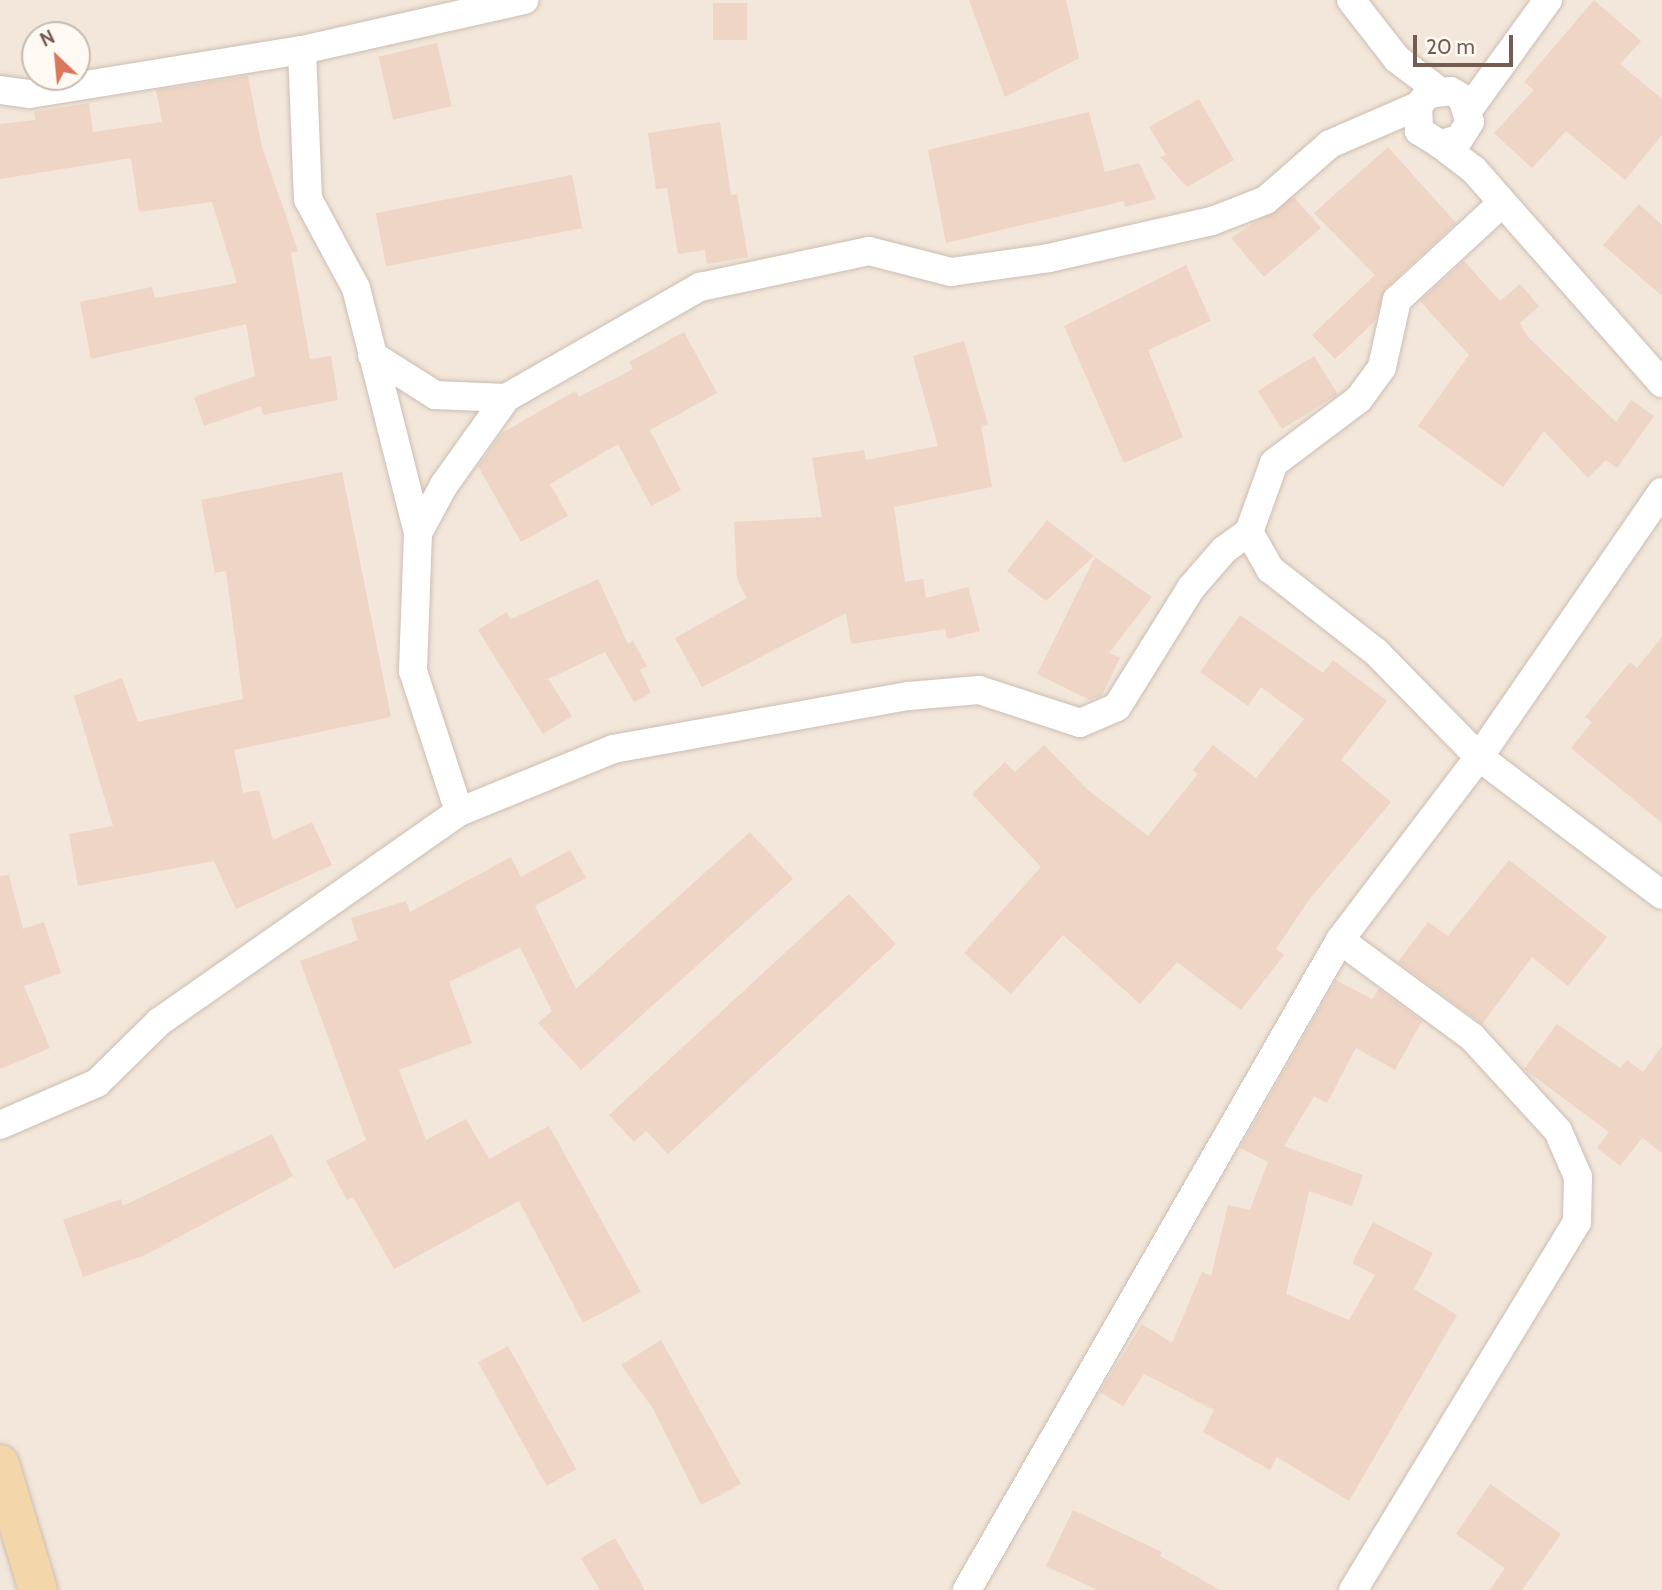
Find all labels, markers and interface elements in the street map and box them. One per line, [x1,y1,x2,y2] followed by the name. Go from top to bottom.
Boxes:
[21,21,91,91] north arrow
[1417,21,1517,65] scale bar
[36,25,59,52] text: N
[1426,34,1475,59] text: 20 m

